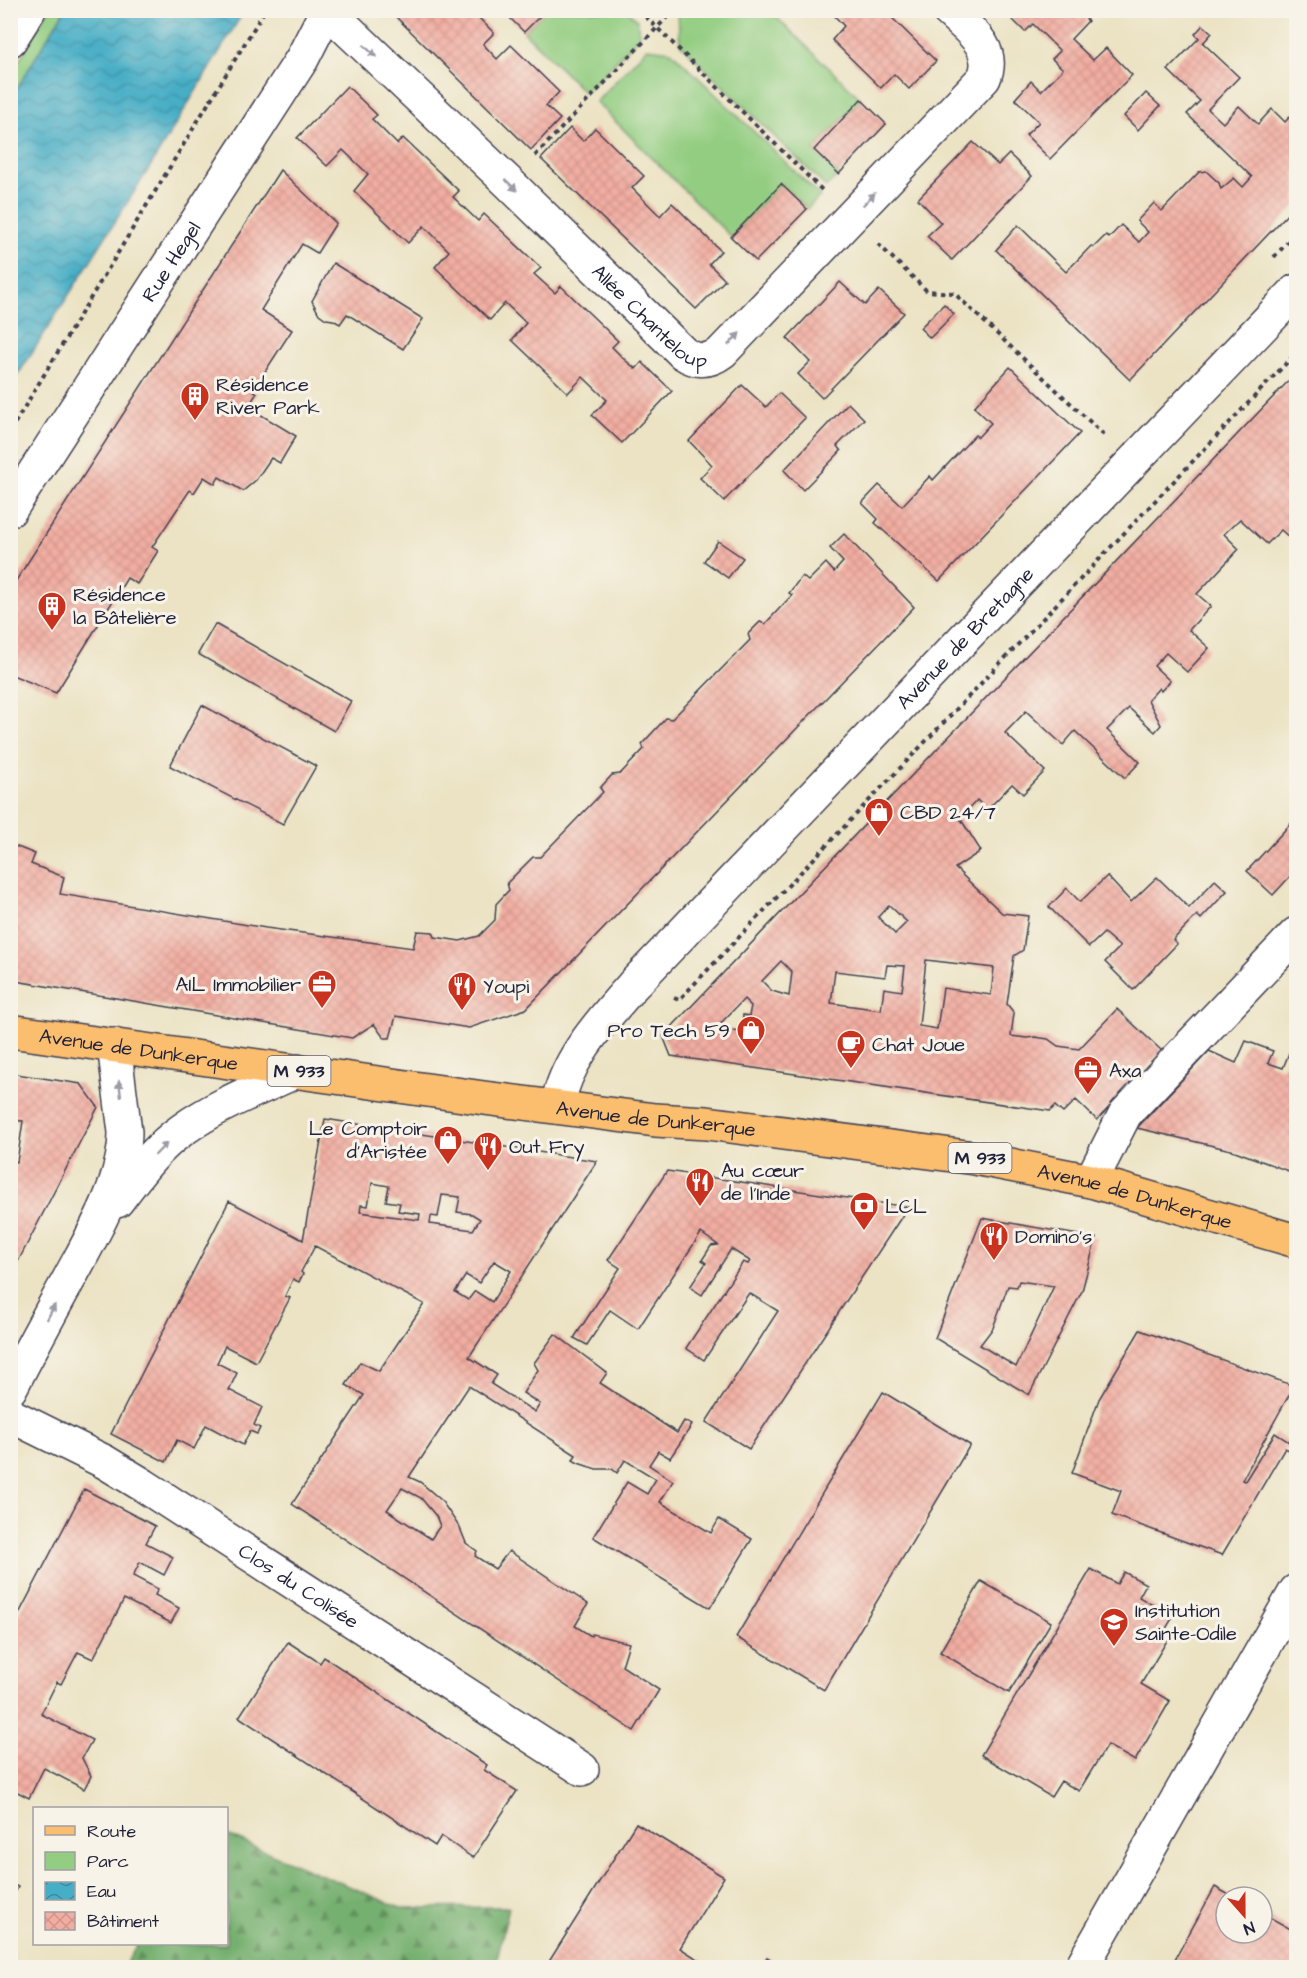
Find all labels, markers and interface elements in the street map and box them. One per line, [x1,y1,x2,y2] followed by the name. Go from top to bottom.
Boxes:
[362,43,376,57] one-way arrow
[504,177,518,191] one-way arrow
[862,191,876,206] one-way arrow
[135,216,208,308] street label: Rue Hegel
[585,258,707,375] street label: Allée Chanteloup
[726,333,740,347] one-way arrow
[216,371,320,422] place label: Résidence River Park
[179,380,211,422] building icon: Résidence River Park
[891,561,1041,716] street label: Avenue de Bretagne
[73,581,177,632] place label: Résidence la Bâtelière
[36,590,68,632] building icon: Résidence la Bâtelière
[863,796,895,838] shop icon: CBD 24/7
[900,799,996,827] place label: CBD 24/7
[306,968,338,1010] office icon: AIL Immobilier
[446,970,478,1012] restaurant icon: Youpi
[176,971,301,999] place label: AIL Immobilier
[483,973,529,1001] place label: Youpi
[735,1014,767,1056] shop icon: Pro Tech 59
[608,1017,730,1045] place label: Pro Tech 59
[37,1022,240,1078] street label: Avenue de Dunkerque
[835,1028,867,1070] cafe icon: Chat Joue
[872,1031,965,1059] place label: Chat Joue
[1072,1054,1104,1096] office icon: Axa
[268,1056,330,1086] road number: M 933
[1109,1057,1141,1085] place label: Axa
[115,1079,124,1098] one-way arrow
[554,1094,758,1144] street label: Avenue de Dunkerque
[309,1115,427,1166] place label: Le Comptoir d'Aristée
[432,1124,464,1166] shop icon: Le Comptoir d'Aristée
[472,1130,504,1172] restaurant icon: Out Fry
[509,1133,585,1162] place label: Out Fry
[154,1142,168,1156] one-way arrow
[948,1143,1012,1173] road number: M 933
[721,1157,804,1208] place label: Au cœur de l'Inde
[1035,1158,1236,1237] street label: Avenue de Dunkerque
[684,1166,716,1208] restaurant icon: Au cœur de l'Inde
[848,1190,880,1232] bank icon: LCL
[885,1193,927,1221] place label: LCL
[978,1220,1010,1262] restaurant icon: Domino's
[1015,1223,1092,1251] place label: Domino's
[46,1303,56,1320] one-way arrow
[233,1537,364,1636] street label: Clos du Colisée
[1135,1597,1237,1648] place label: Institution Sainte-Odile
[1098,1606,1130,1648] school or university icon: Institution Sainte-Odile
[33,1807,228,1945] legend
[87,1819,136,1844] text: Route
[87,1849,129,1874] text: Parc
[87,1879,116,1904] text: Eau
[1214,1885,1274,1945] north arrow
[87,1909,160,1934] text: Bâtiment
[1240,1916,1258,1940] text: N

